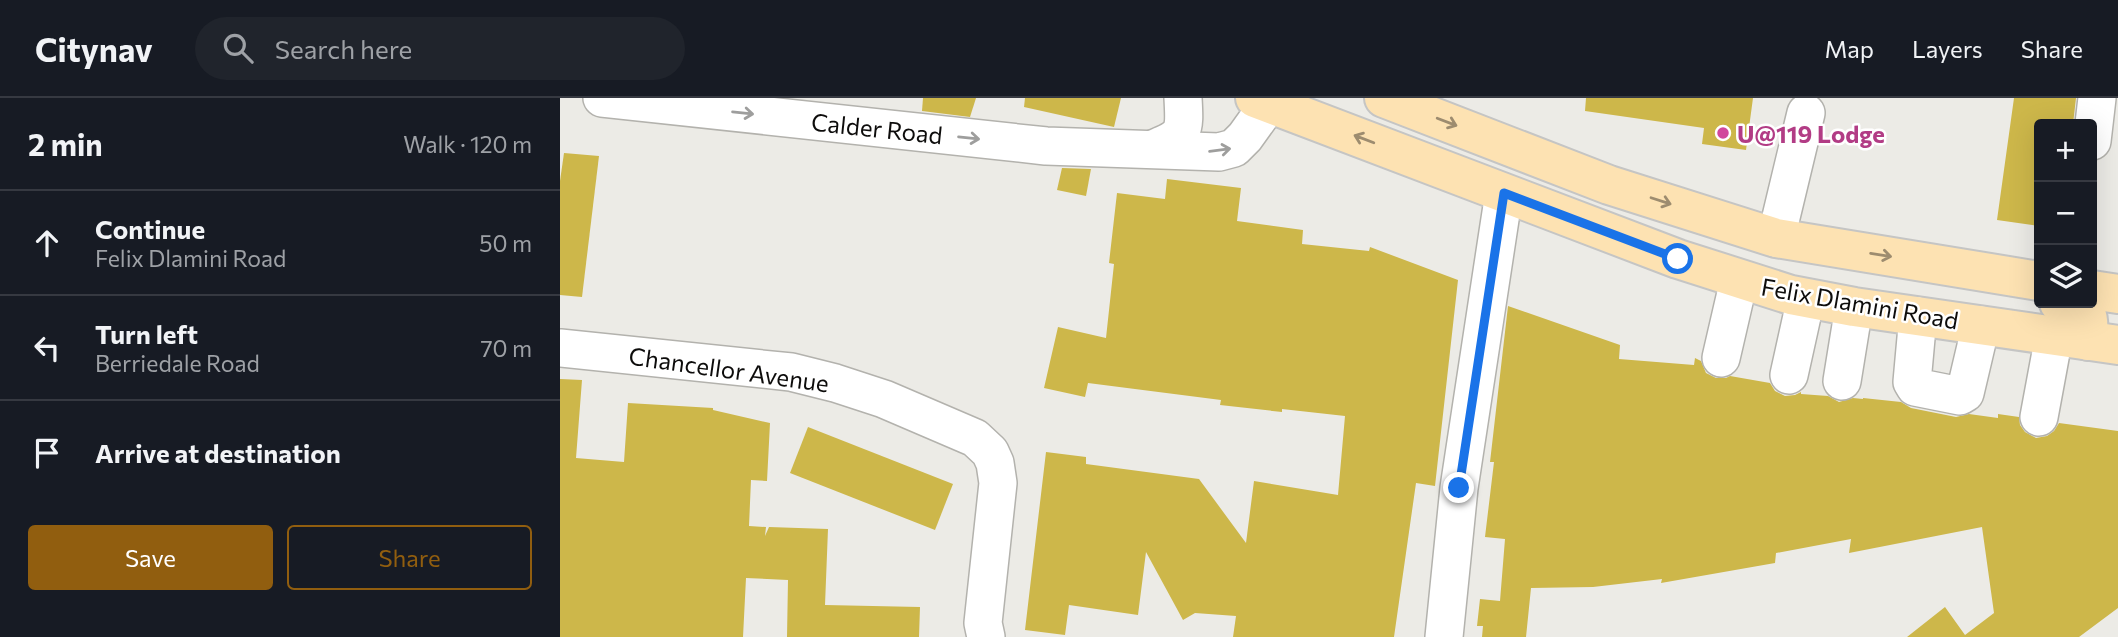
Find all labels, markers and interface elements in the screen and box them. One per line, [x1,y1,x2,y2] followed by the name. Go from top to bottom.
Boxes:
[195,17,685,80] search box
[35,28,153,69] text: Citynav
[219,29,257,67] icon: search
[275,33,412,64] text: Search here
[1825,34,1874,63] text: Map
[1912,34,1983,63] text: Layers
[2021,34,2083,63] text: Share
[731,107,754,120] one-way arrow
[810,107,944,149] street label: Calder Road
[1436,117,1458,130] one-way arrow
[1737,119,1885,148] place label: U@119 Lodge
[2034,119,2097,308] map controls
[2034,119,2097,182] button: +
[28,125,103,162] text: 2 min
[1715,125,1731,141] marker: U@119 Lodge
[403,130,532,158] text: Walk · 120 m
[957,131,980,144] one-way arrow
[1354,132,1376,145] one-way arrow
[1208,143,1231,156] one-way arrow
[2034,182,2097,245] button: −
[1649,196,1671,208] one-way arrow
[95,213,205,244] text: Continue
[28,224,66,262] icon: ahead
[479,229,532,257] text: 50 m
[1662,243,1693,274] route start
[95,244,286,272] text: Felix Dlamini Road
[2034,245,2097,308] button: layers
[1869,248,1892,261] one-way arrow
[1759,271,1961,335] street label: Felix Dlamini Road
[95,318,198,349] text: Turn left
[28,329,66,367] icon: left
[480,334,532,362] text: 70 m
[627,341,831,397] street label: Chancellor Avenue
[95,349,260,377] text: Berriedale Road
[28,434,66,472] icon: arrive
[95,437,341,468] text: Arrive at destination
[1443,472,1474,503] route end
[28,525,273,590] button: Save
[287,525,532,590] button: Share

